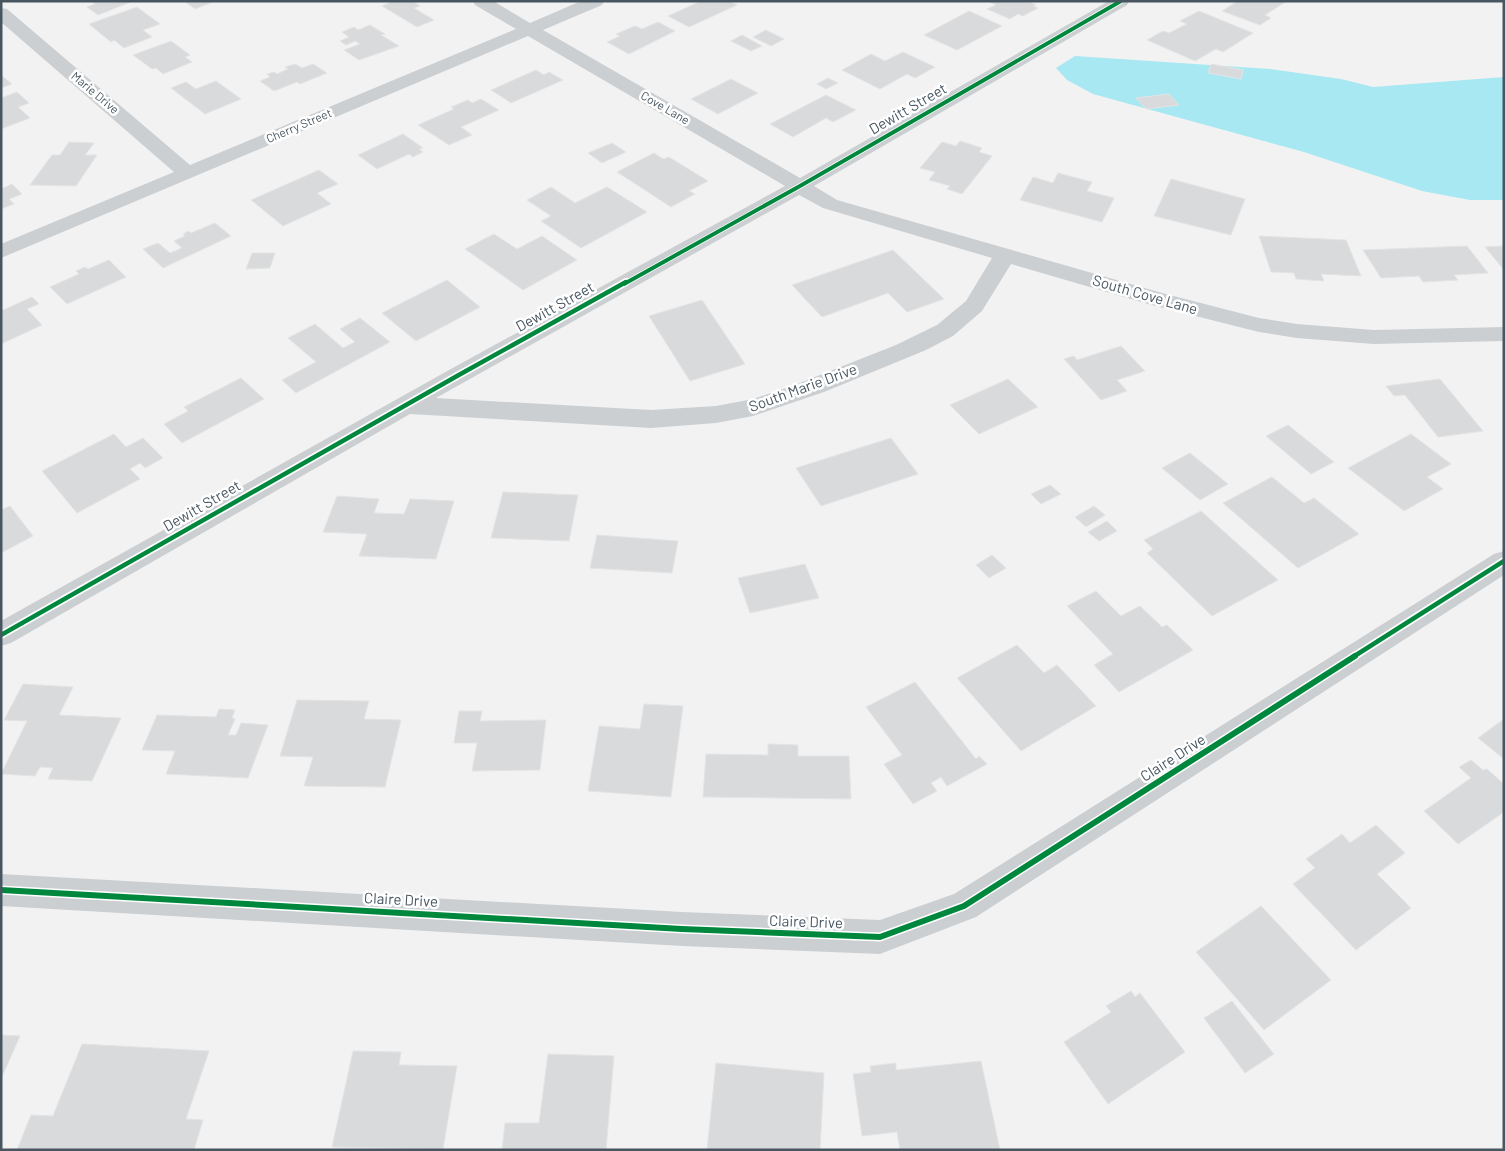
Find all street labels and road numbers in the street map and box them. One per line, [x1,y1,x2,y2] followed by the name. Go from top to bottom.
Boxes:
[69,68,122,116] street label: Marie Drive
[866,79,949,138] street label: Dewitt Street
[639,88,692,127] street label: Cove Lane
[264,105,333,145] street label: Cherry Street
[1091,270,1200,318] street label: South Cove Lane
[512,277,597,335] street label: Dewitt Street
[746,359,859,415] street label: South Marie Drive
[160,476,243,535] street label: Dewitt Street
[1137,729,1208,785] street label: Claire Drive
[364,888,438,910] street label: Claire Drive
[769,911,843,931] street label: Claire Drive

